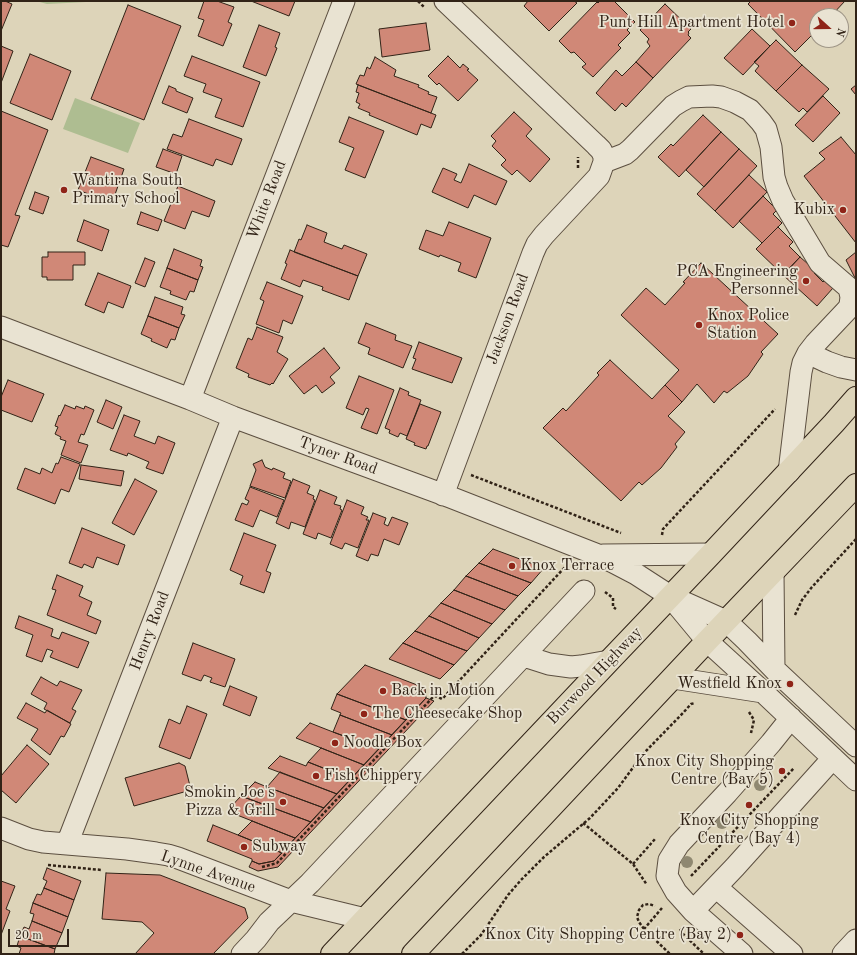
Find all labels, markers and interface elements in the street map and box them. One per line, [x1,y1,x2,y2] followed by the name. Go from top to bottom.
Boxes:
[809,8,849,48] north arrow
[599,13,784,33] place label: Punt Hill Apartment Hotel
[787,18,797,28] marker: Punt Hill Apartment Hotel
[833,26,846,38] text: N
[243,158,291,242] street label: White Road
[72,171,183,209] place label: Wantirna South Primary School
[59,185,69,195] marker: Wantirna South Primary School
[794,200,835,220] place label: Kubix
[838,205,848,215] marker: Kubix
[676,262,798,300] place label: PCA Engineering Personnel
[483,271,533,367] street label: Jackson Road
[801,276,811,286] marker: PCA Engineering Personnel
[707,306,789,344] place label: Knox Police Station
[694,320,704,330] marker: Knox Police Station
[296,433,380,479] street label: Tyner Road
[520,556,614,576] place label: Knox Terrace
[507,561,517,571] marker: Knox Terrace
[126,588,174,674] street label: Henry Road
[543,623,647,729] street label: Burwood Highway
[677,674,782,694] place label: Westfield Knox
[785,679,795,689] marker: Westfield Knox
[391,681,495,701] place label: Back in Motion
[378,686,388,696] marker: Back in Motion
[372,704,522,724] place label: The Cheesecake Shop
[359,709,369,719] marker: The Cheesecake Shop
[343,733,423,753] place label: Noodle Box
[330,738,340,748] marker: Noodle Box
[635,752,774,790] place label: Knox City Shopping Centre (Bay 5)
[324,766,422,786] place label: Fish Chippery
[777,766,787,776] marker: Knox City Shopping Centre (Bay 5)
[311,771,321,781] marker: Fish Chippery
[184,783,275,821] place label: Smokin Joe's Pizza & Grill
[278,797,288,807] marker: Smokin Joe's Pizza & Grill
[744,800,754,810] marker: Knox City Shopping Centre (Bay 4)
[679,811,819,849] place label: Knox City Shopping Centre (Bay 4)
[252,837,306,857] place label: Subway
[239,842,249,852] marker: Subway
[158,847,258,897] street label: Lynne Avenue
[10,921,71,947] scale bar
[485,925,732,945] place label: Knox City Shopping Centre (Bay 2)
[15,930,42,942] text: 20 m
[735,930,745,940] marker: Knox City Shopping Centre (Bay 2)

